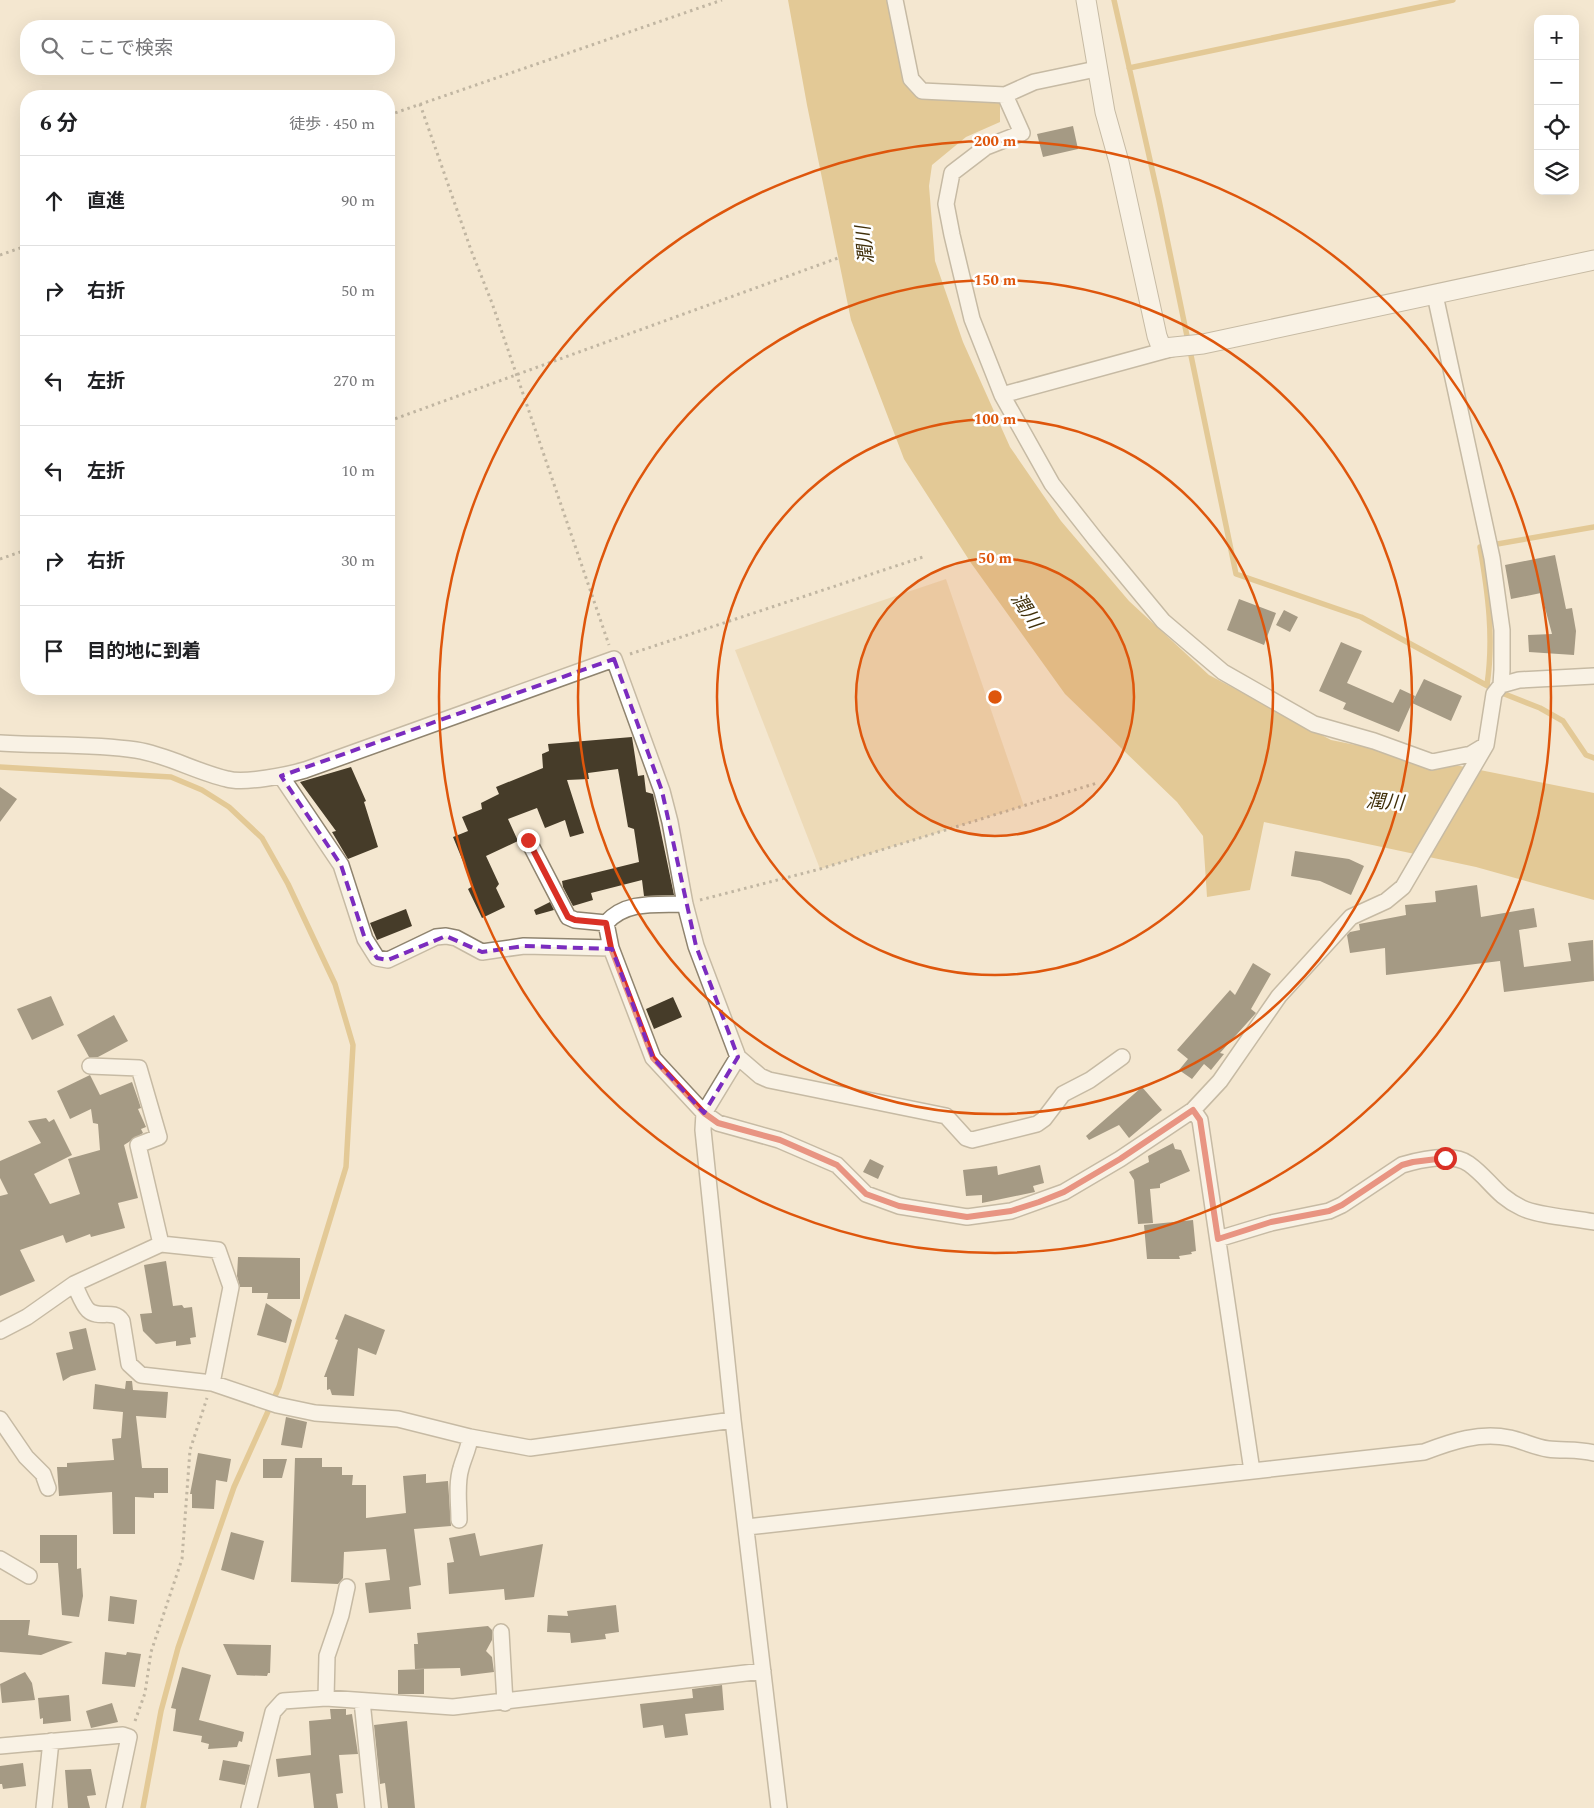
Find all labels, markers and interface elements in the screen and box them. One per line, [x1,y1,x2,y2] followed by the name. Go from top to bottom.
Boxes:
[1534,15,1579,195] map controls
[1534,15,1579,60] button: +
[20,20,395,75] search box
[38,34,66,62] icon: search
[78,34,173,63] text: ここで検索
[1534,60,1579,105] button: −
[1534,105,1579,150] button: locate
[40,108,78,140] text: 6 分
[289,112,375,136] text: 徒歩 · 450 m
[974,130,1017,153] text: 200 m
[1534,150,1579,195] button: layers
[40,187,68,215] icon: ahead
[87,187,125,216] text: 直進
[341,189,375,213] text: 90 m
[849,222,882,265] water label: 潤川
[974,269,1017,292] text: 150 m
[40,277,68,305] icon: right
[87,277,125,306] text: 右折
[341,279,375,303] text: 50 m
[40,367,68,395] icon: left
[87,367,125,396] text: 左折
[333,369,375,393] text: 270 m
[974,408,1017,431] text: 100 m
[40,457,68,485] icon: left
[87,457,125,486] text: 左折
[341,459,375,483] text: 10 m
[40,547,68,575] icon: right
[87,547,125,576] text: 右折
[978,547,1013,570] text: 50 m
[341,549,375,573] text: 30 m
[1003,587,1049,636] water label: 潤川
[40,637,68,665] icon: arrive
[87,637,201,666] text: 目的地に到着
[986,688,1004,706] centre of rings
[1365,787,1407,818] water label: 潤川
[517,829,540,852] route end
[1434,1147,1457,1170] route start

